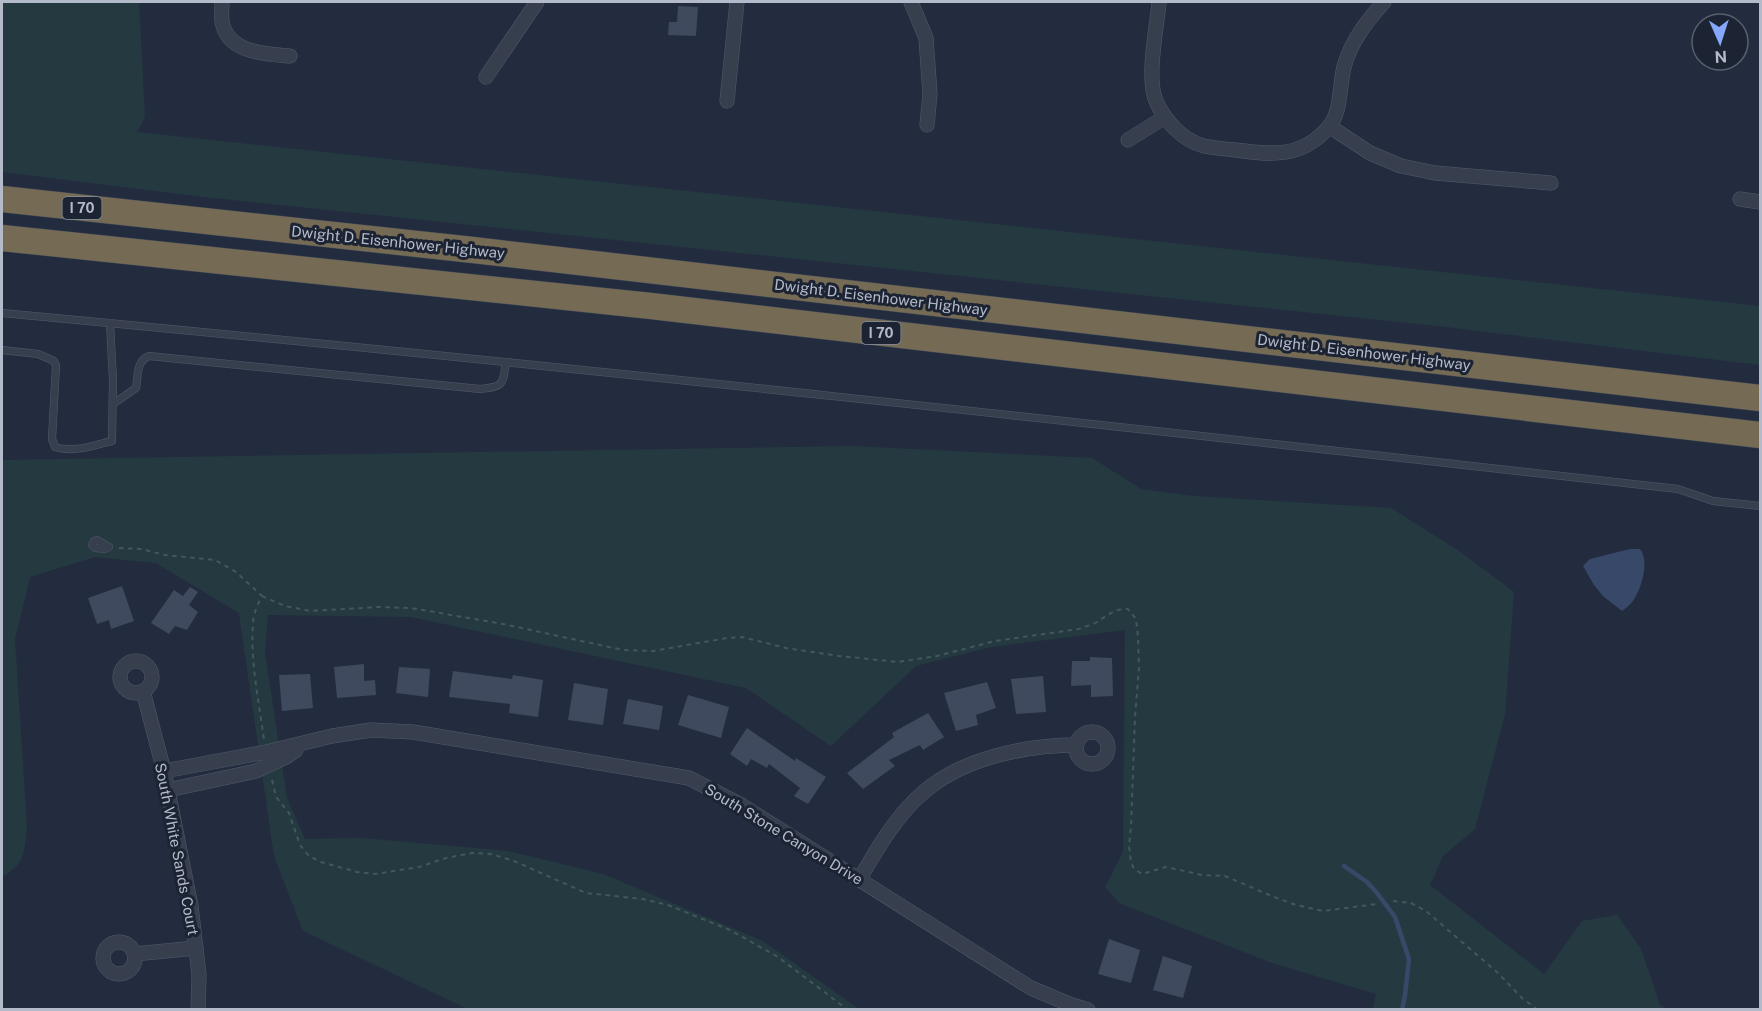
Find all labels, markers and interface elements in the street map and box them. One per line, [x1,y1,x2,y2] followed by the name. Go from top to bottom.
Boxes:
[1690,12,1750,72] north arrow
[1714,47,1728,66] text: N
[62,197,101,219] road number: I 70
[290,222,506,262] street label: Dwight D. Eisenhower Highway
[773,275,989,319] street label: Dwight D. Eisenhower Highway
[862,322,900,344] road number: I 70
[1256,330,1472,374] street label: Dwight D. Eisenhower Highway
[152,761,202,937] street label: South White Sands Court
[702,780,866,888] street label: South Stone Canyon Drive

